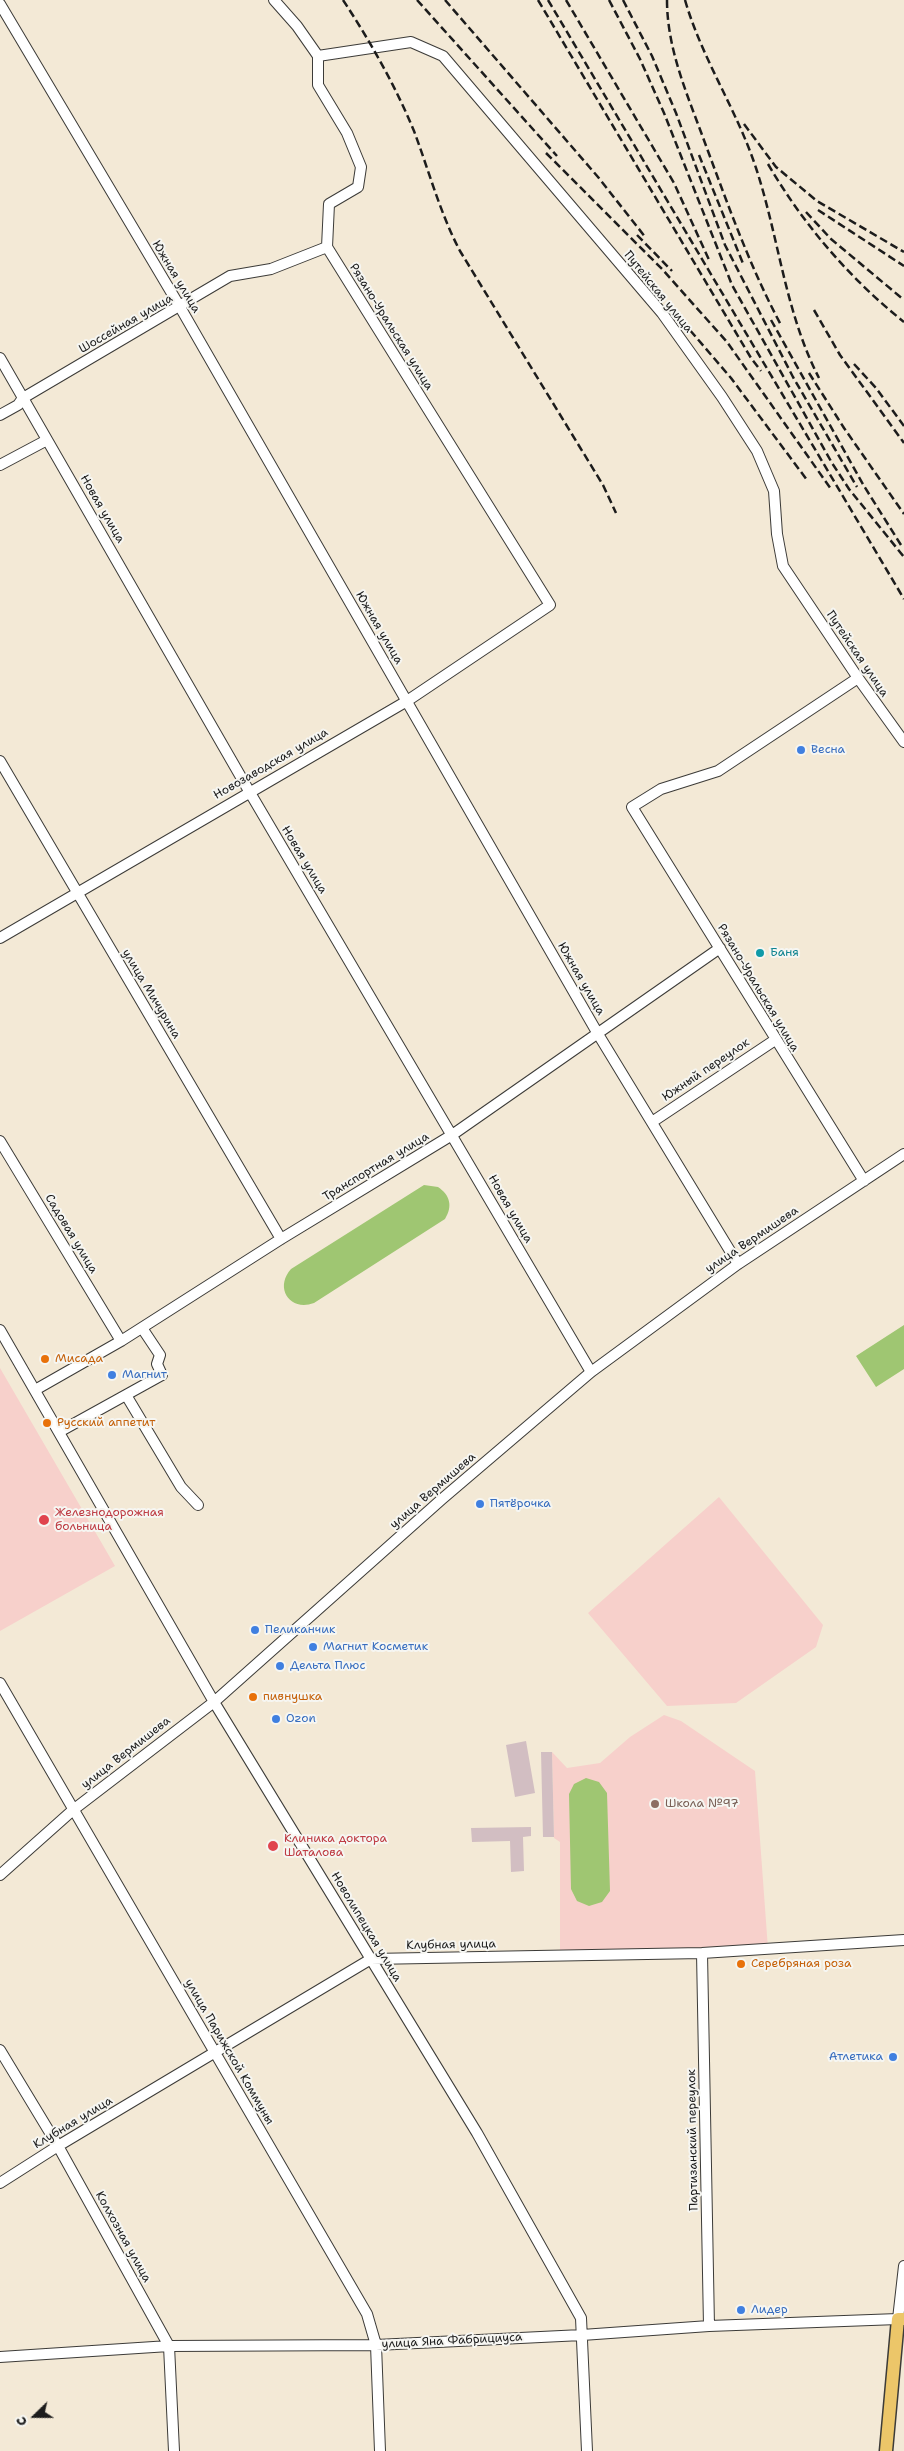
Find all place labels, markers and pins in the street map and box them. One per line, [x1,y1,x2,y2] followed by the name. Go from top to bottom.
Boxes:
[811,743,845,757] place label: Весна
[795,744,807,756] marker: Весна
[770,946,799,960] place label: Баня
[754,947,766,959] marker: Баня
[55,1352,103,1366] place label: Мисада
[39,1353,51,1365] marker: Мисада
[122,1368,167,1382] place label: Магнит
[106,1369,118,1381] marker: Магнит
[57,1416,155,1430] place label: Русский аппетит
[41,1417,53,1429] marker: Русский аппетит
[490,1497,551,1511] place label: Пятёрочка
[474,1498,486,1510] marker: Пятёрочка
[55,1506,164,1534] place label: Железнодорожная больница
[37,1513,51,1527] marker: Железнодорожная больница
[265,1623,335,1637] place label: Пеликанчик
[249,1624,261,1636] marker: Пеликанчик
[323,1640,428,1654] place label: Магнит Косметик
[307,1641,319,1653] marker: Магнит Косметик
[290,1659,366,1673] place label: Дельта Плюс
[274,1660,286,1672] marker: Дельта Плюс
[263,1690,322,1704] place label: пивнушка
[247,1691,259,1703] marker: пивнушка
[286,1712,316,1726] place label: Ozon
[270,1713,282,1725] marker: Ozon
[665,1797,739,1811] place label: Школа №97
[649,1798,661,1810] marker: Школа №97
[284,1832,387,1860] place label: Клиника доктора Шаталова
[266,1839,280,1853] marker: Клиника доктора Шаталова
[751,1957,851,1971] place label: Серебряная роза
[735,1958,747,1970] marker: Серебряная роза
[829,2050,883,2064] place label: Атлетика
[887,2051,899,2063] marker: Атлетика
[751,2303,788,2317] place label: Лидер
[735,2304,747,2316] marker: Лидер

